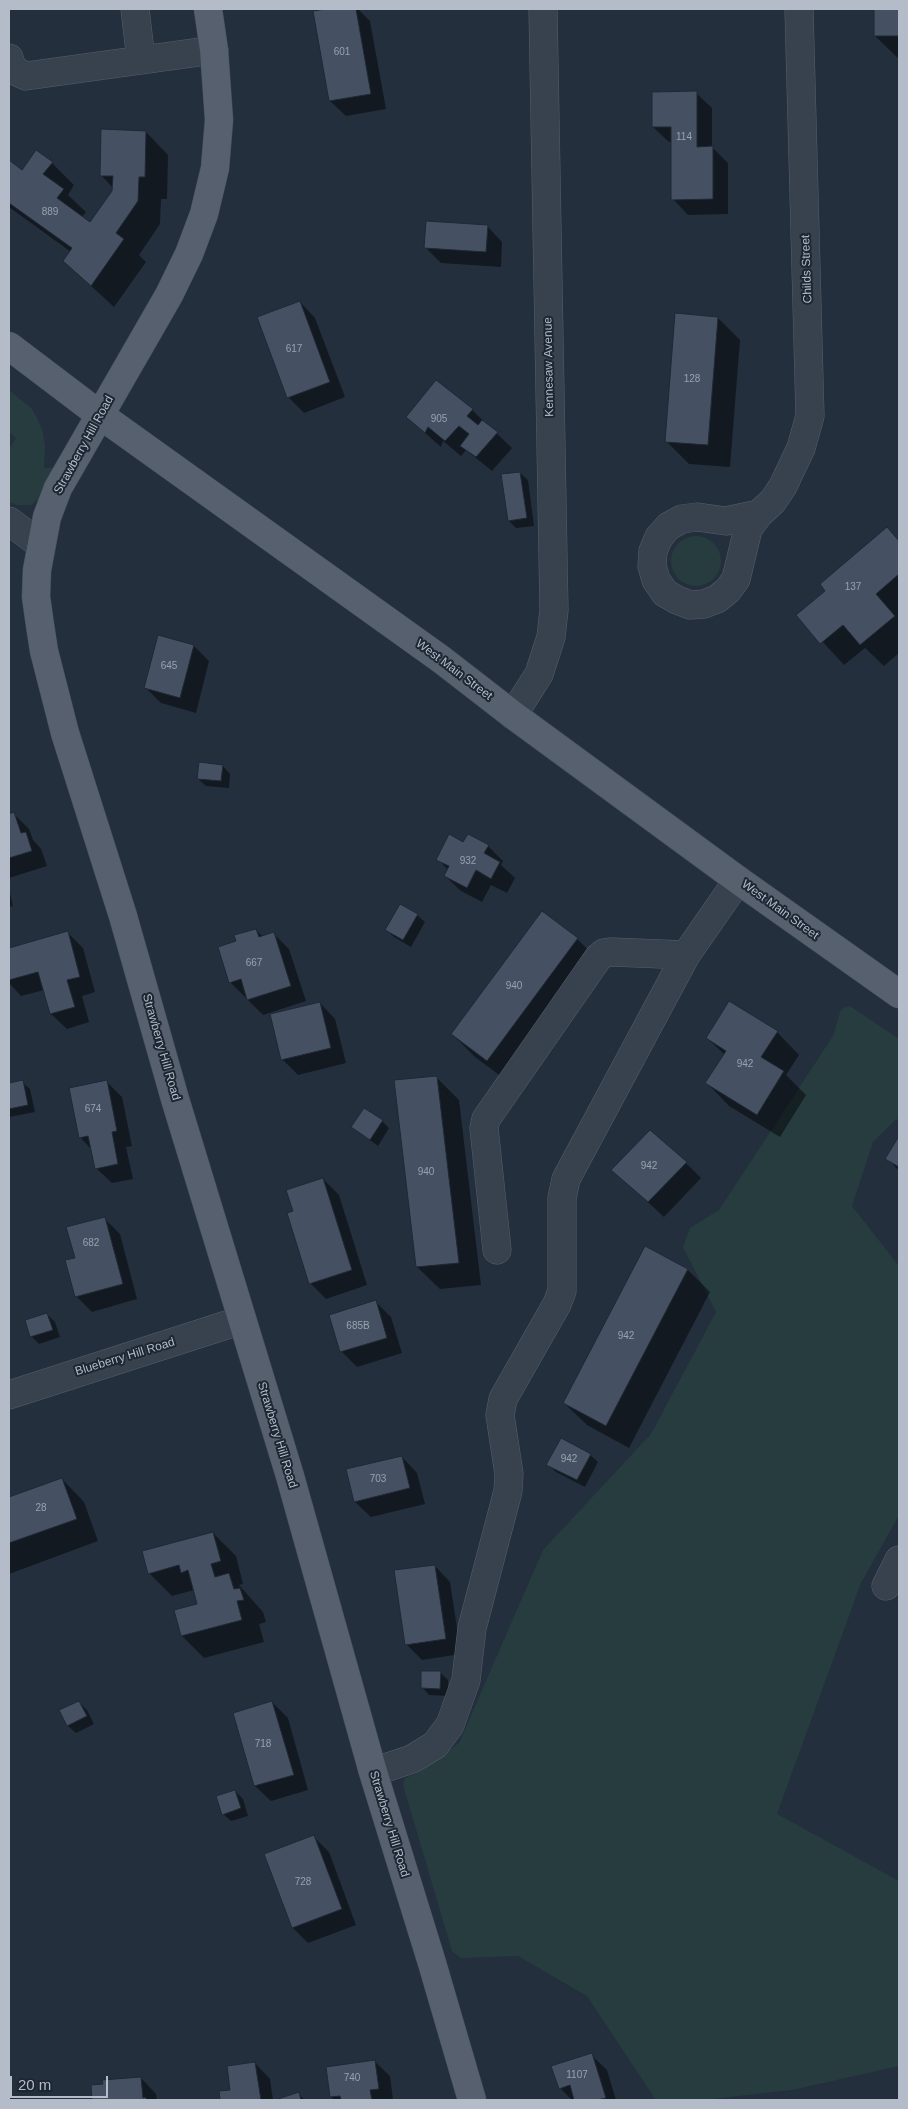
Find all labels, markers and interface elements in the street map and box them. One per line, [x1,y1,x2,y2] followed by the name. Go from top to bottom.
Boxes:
[334,46,350,58] house number: 601
[676,131,692,143] house number: 114
[42,206,58,218] house number: 889
[799,234,815,304] street label: Childs Street
[541,317,557,417] street label: Kennesaw Avenue
[286,343,302,355] house number: 617
[684,373,700,385] house number: 128
[51,393,117,497] street label: Strawberry Hill Road
[431,413,447,425] house number: 905
[845,581,861,593] house number: 137
[413,637,495,703] street label: West Main Street
[161,660,177,672] house number: 645
[460,855,476,867] house number: 932
[739,877,821,943] street label: West Main Street
[246,957,262,969] house number: 667
[506,980,522,992] house number: 940
[139,992,183,1102] street label: Strawberry Hill Road
[737,1058,753,1070] house number: 942
[85,1103,101,1115] house number: 674
[641,1160,657,1172] house number: 942
[418,1166,434,1178] house number: 940
[83,1237,99,1249] house number: 682
[346,1320,370,1332] house number: 685B
[618,1330,634,1342] house number: 942
[73,1335,177,1379] street label: Blueberry Hill Road
[254,1380,300,1490] street label: Strawberry Hill Road
[561,1453,577,1465] house number: 942
[370,1473,386,1485] house number: 703
[35,1502,47,1514] house number: 28
[255,1738,271,1750] house number: 718
[366,1769,412,1879] street label: Strawberry Hill Road
[295,1876,311,1888] house number: 728
[12,2066,110,2098] scale bar
[566,2069,588,2081] house number: 1107
[344,2072,360,2084] house number: 740
[18,2076,51,2093] text: 20 m

